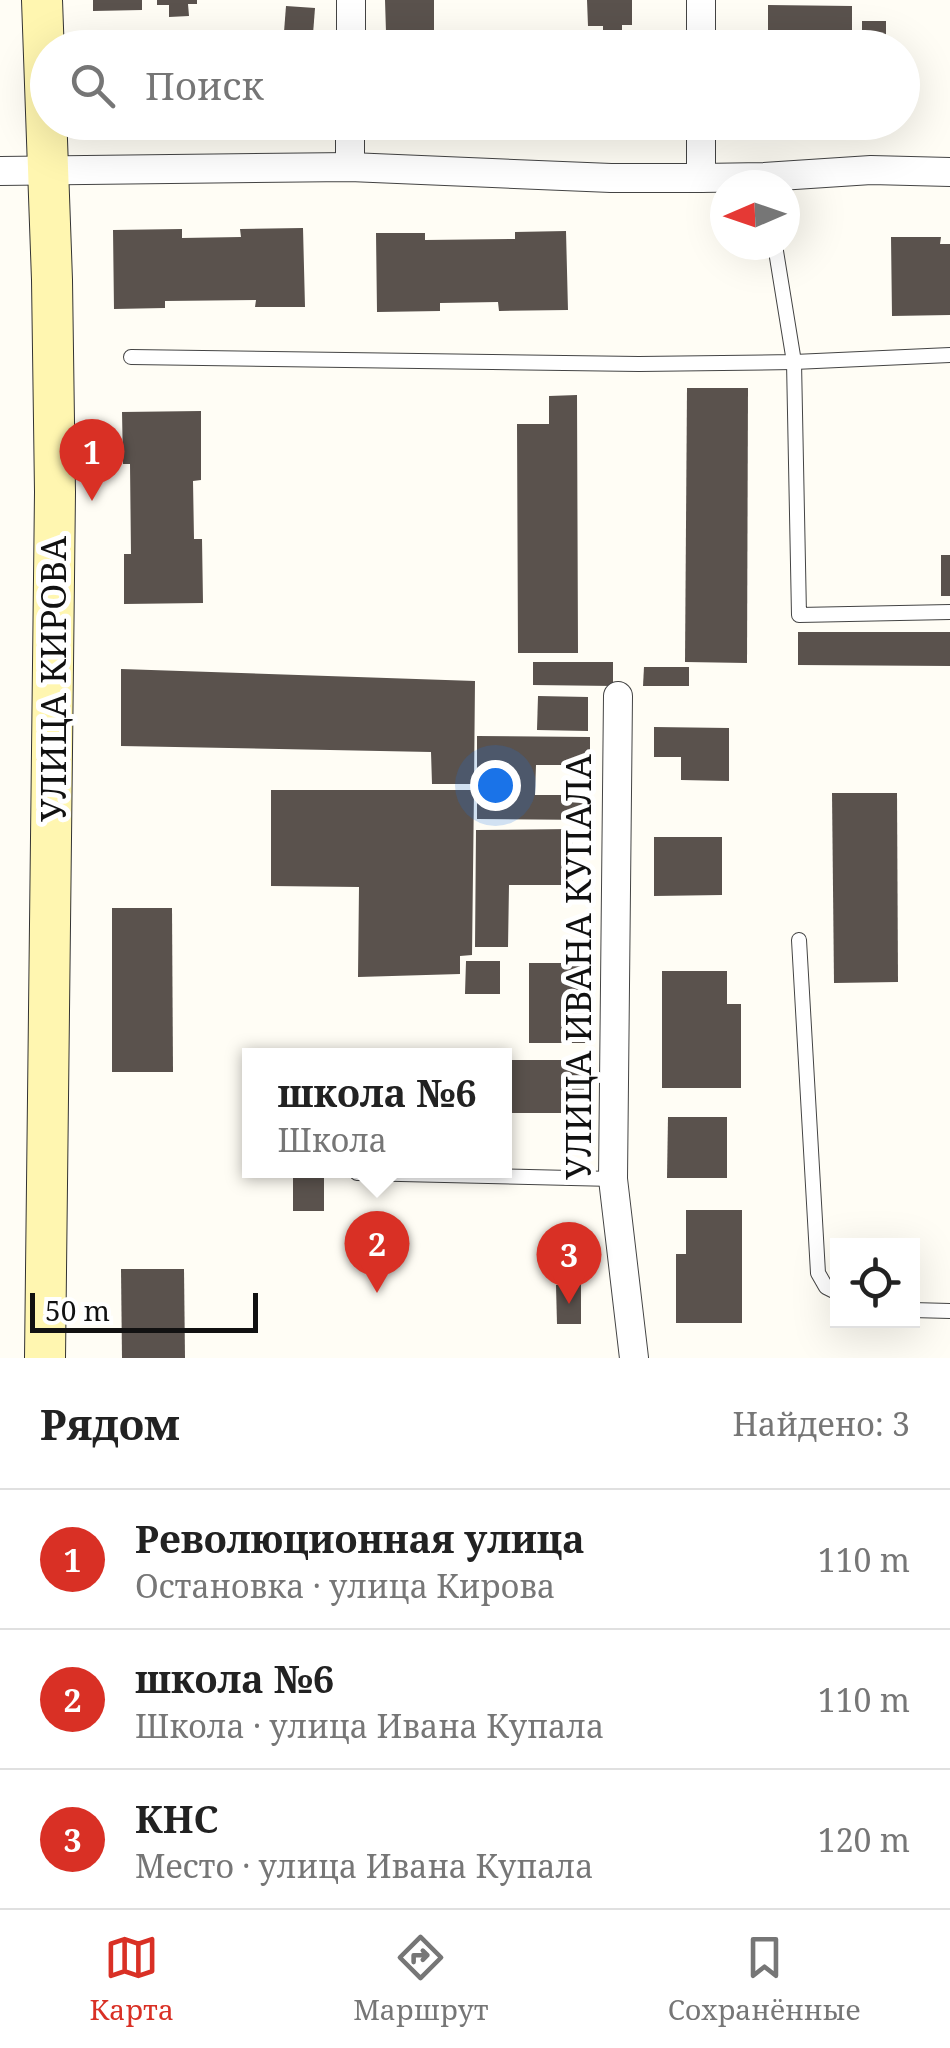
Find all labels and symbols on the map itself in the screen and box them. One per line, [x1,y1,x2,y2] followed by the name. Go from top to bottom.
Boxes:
[710,170,800,260] north arrow
[59,418,124,501] pin: 1
[29,536,76,822] street label: УЛИЦА КИРОВА
[554,754,601,1180] street label: УЛИЦА ИВАНА КУПАЛА
[470,760,521,811] your location
[344,1210,410,1293] pin: 2
[536,1222,602,1304] pin: 3
[30,1288,258,1332] scale bar

